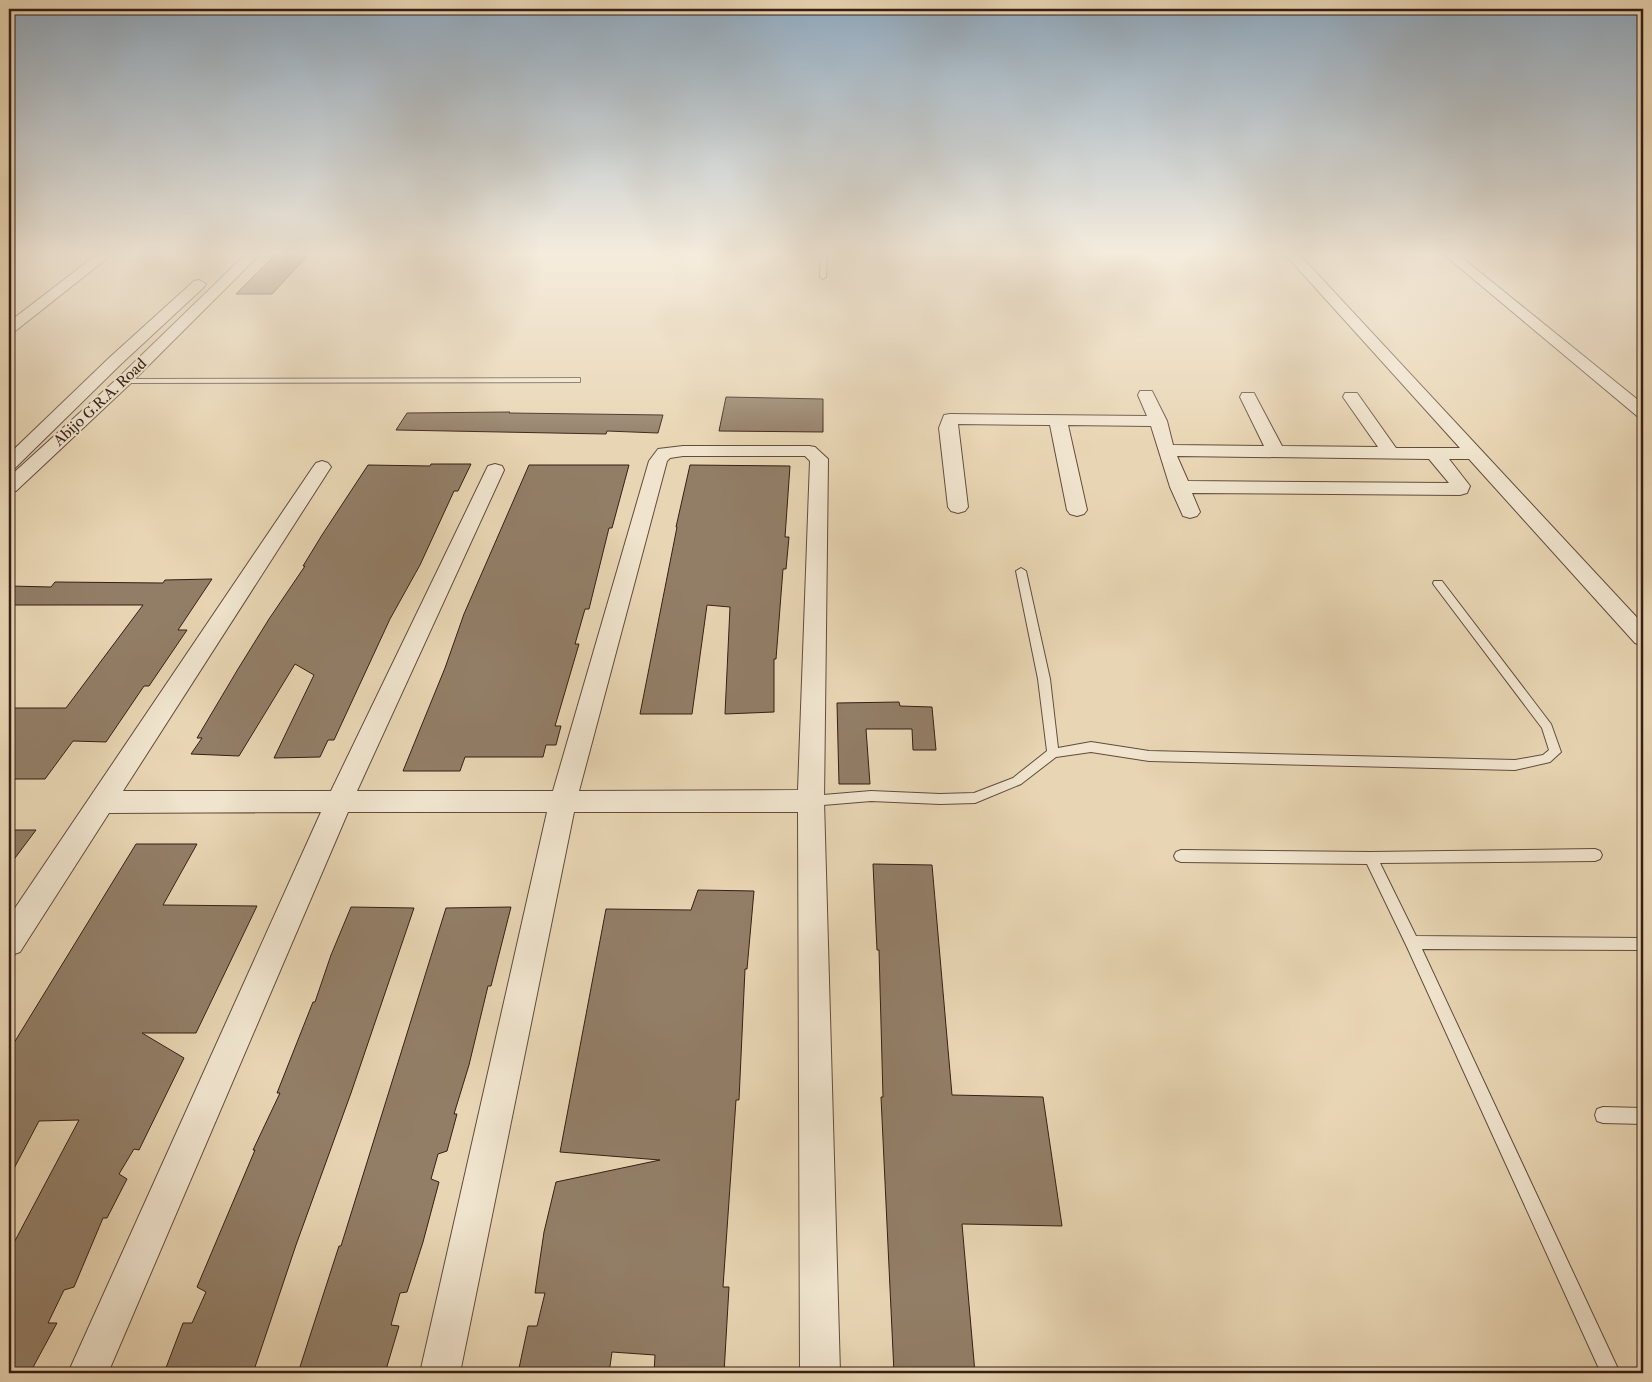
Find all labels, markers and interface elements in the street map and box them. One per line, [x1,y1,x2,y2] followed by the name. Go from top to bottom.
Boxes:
[49,354,151,450] street label: Abijo G.R.A. Road

